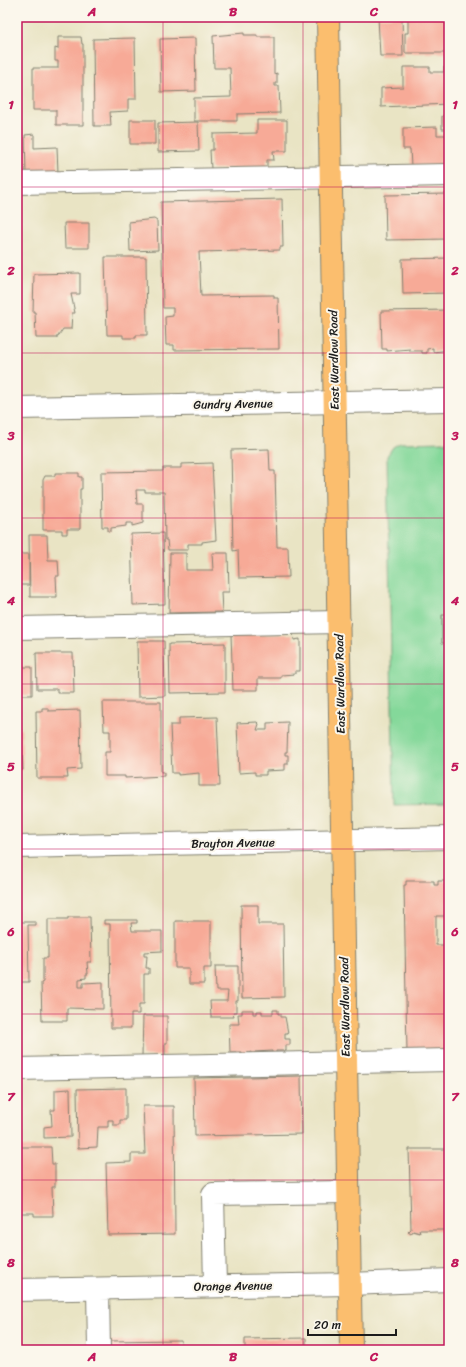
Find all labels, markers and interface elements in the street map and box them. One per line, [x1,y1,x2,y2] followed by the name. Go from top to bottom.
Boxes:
[87,0,96,23] text: A
[229,0,238,23] text: B
[369,0,379,23] text: C
[8,93,14,116] text: 1
[452,93,458,116] text: 1
[6,259,15,282] text: 2
[450,259,459,282] text: 2
[322,308,346,410] street label: East Wardlow Road
[193,392,273,416] street label: Gundry Avenue
[6,424,15,447] text: 3
[450,424,459,447] text: 3
[6,589,16,612] text: 4
[450,589,460,612] text: 4
[328,632,352,734] street label: East Wardlow Road
[7,755,15,778] text: 5
[451,755,459,778] text: 5
[191,831,275,855] street label: Brayton Avenue
[6,920,15,943] text: 6
[450,920,459,943] text: 6
[333,955,357,1057] street label: East Wardlow Road
[7,1085,16,1108] text: 7
[451,1085,460,1108] text: 7
[6,1251,15,1274] text: 8
[450,1251,459,1274] text: 8
[193,1274,273,1298] street label: Orange Avenue
[308,1311,396,1337] scale bar
[314,1314,341,1336] text: 20 m
[87,1345,96,1367] text: A
[229,1345,238,1367] text: B
[369,1345,379,1367] text: C

